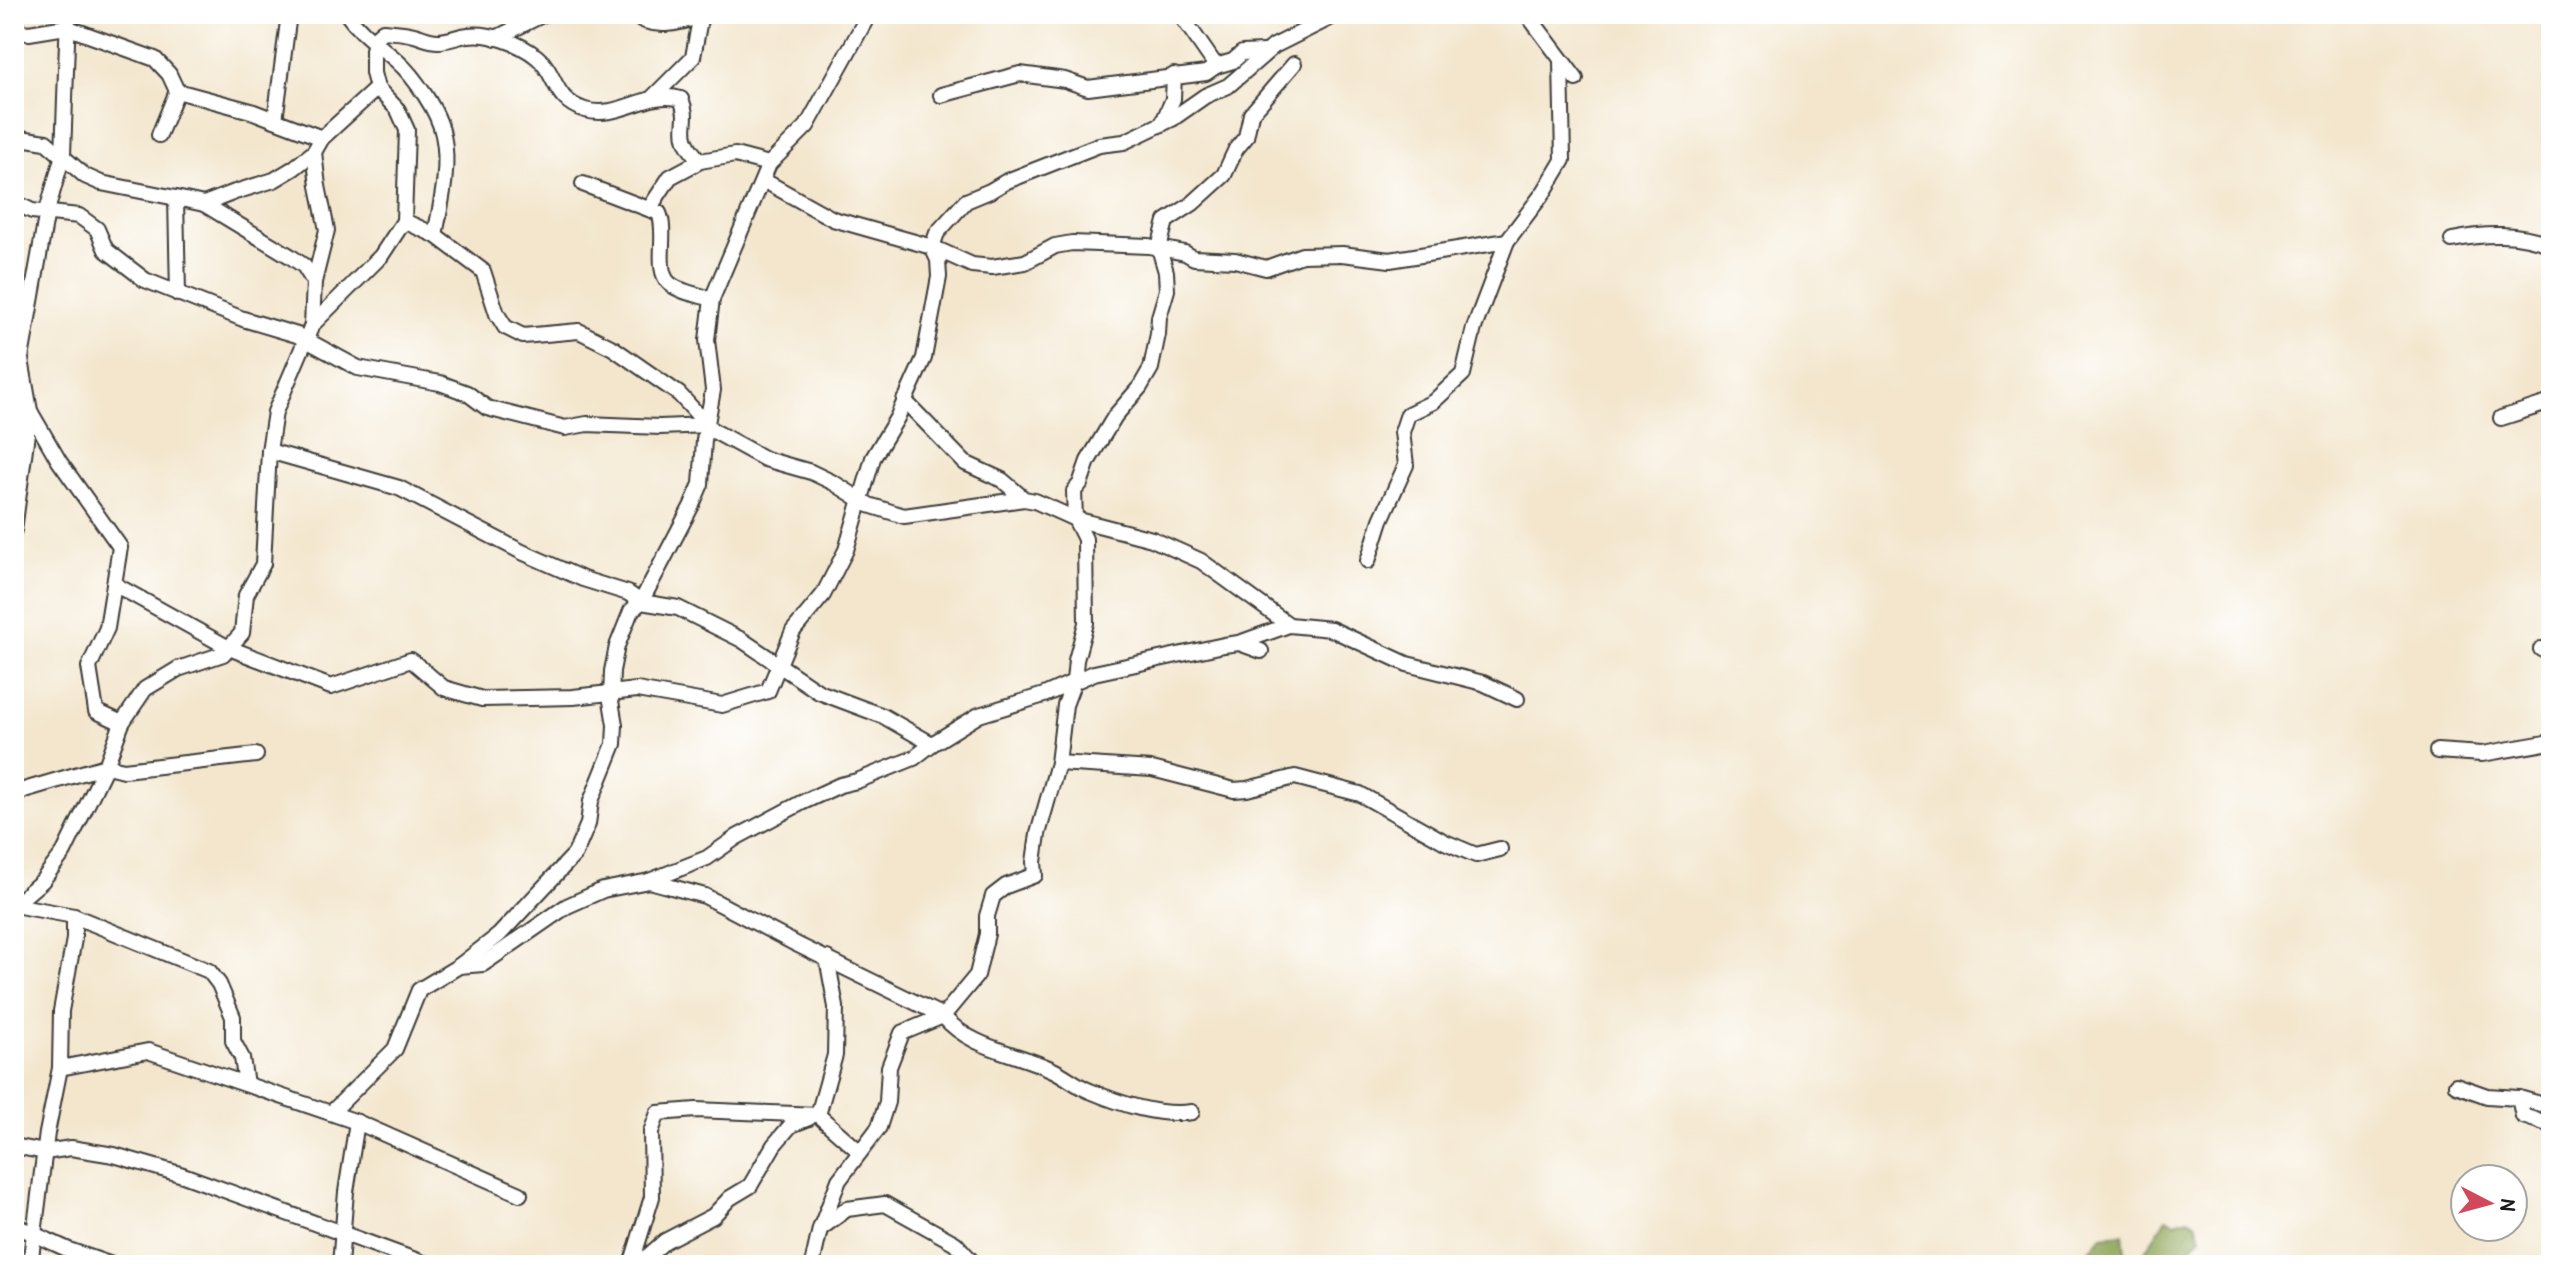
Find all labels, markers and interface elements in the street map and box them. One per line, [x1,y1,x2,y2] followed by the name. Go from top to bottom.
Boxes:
[2449,1163,2529,1243] north arrow
[2493,1198,2524,1213] text: N

